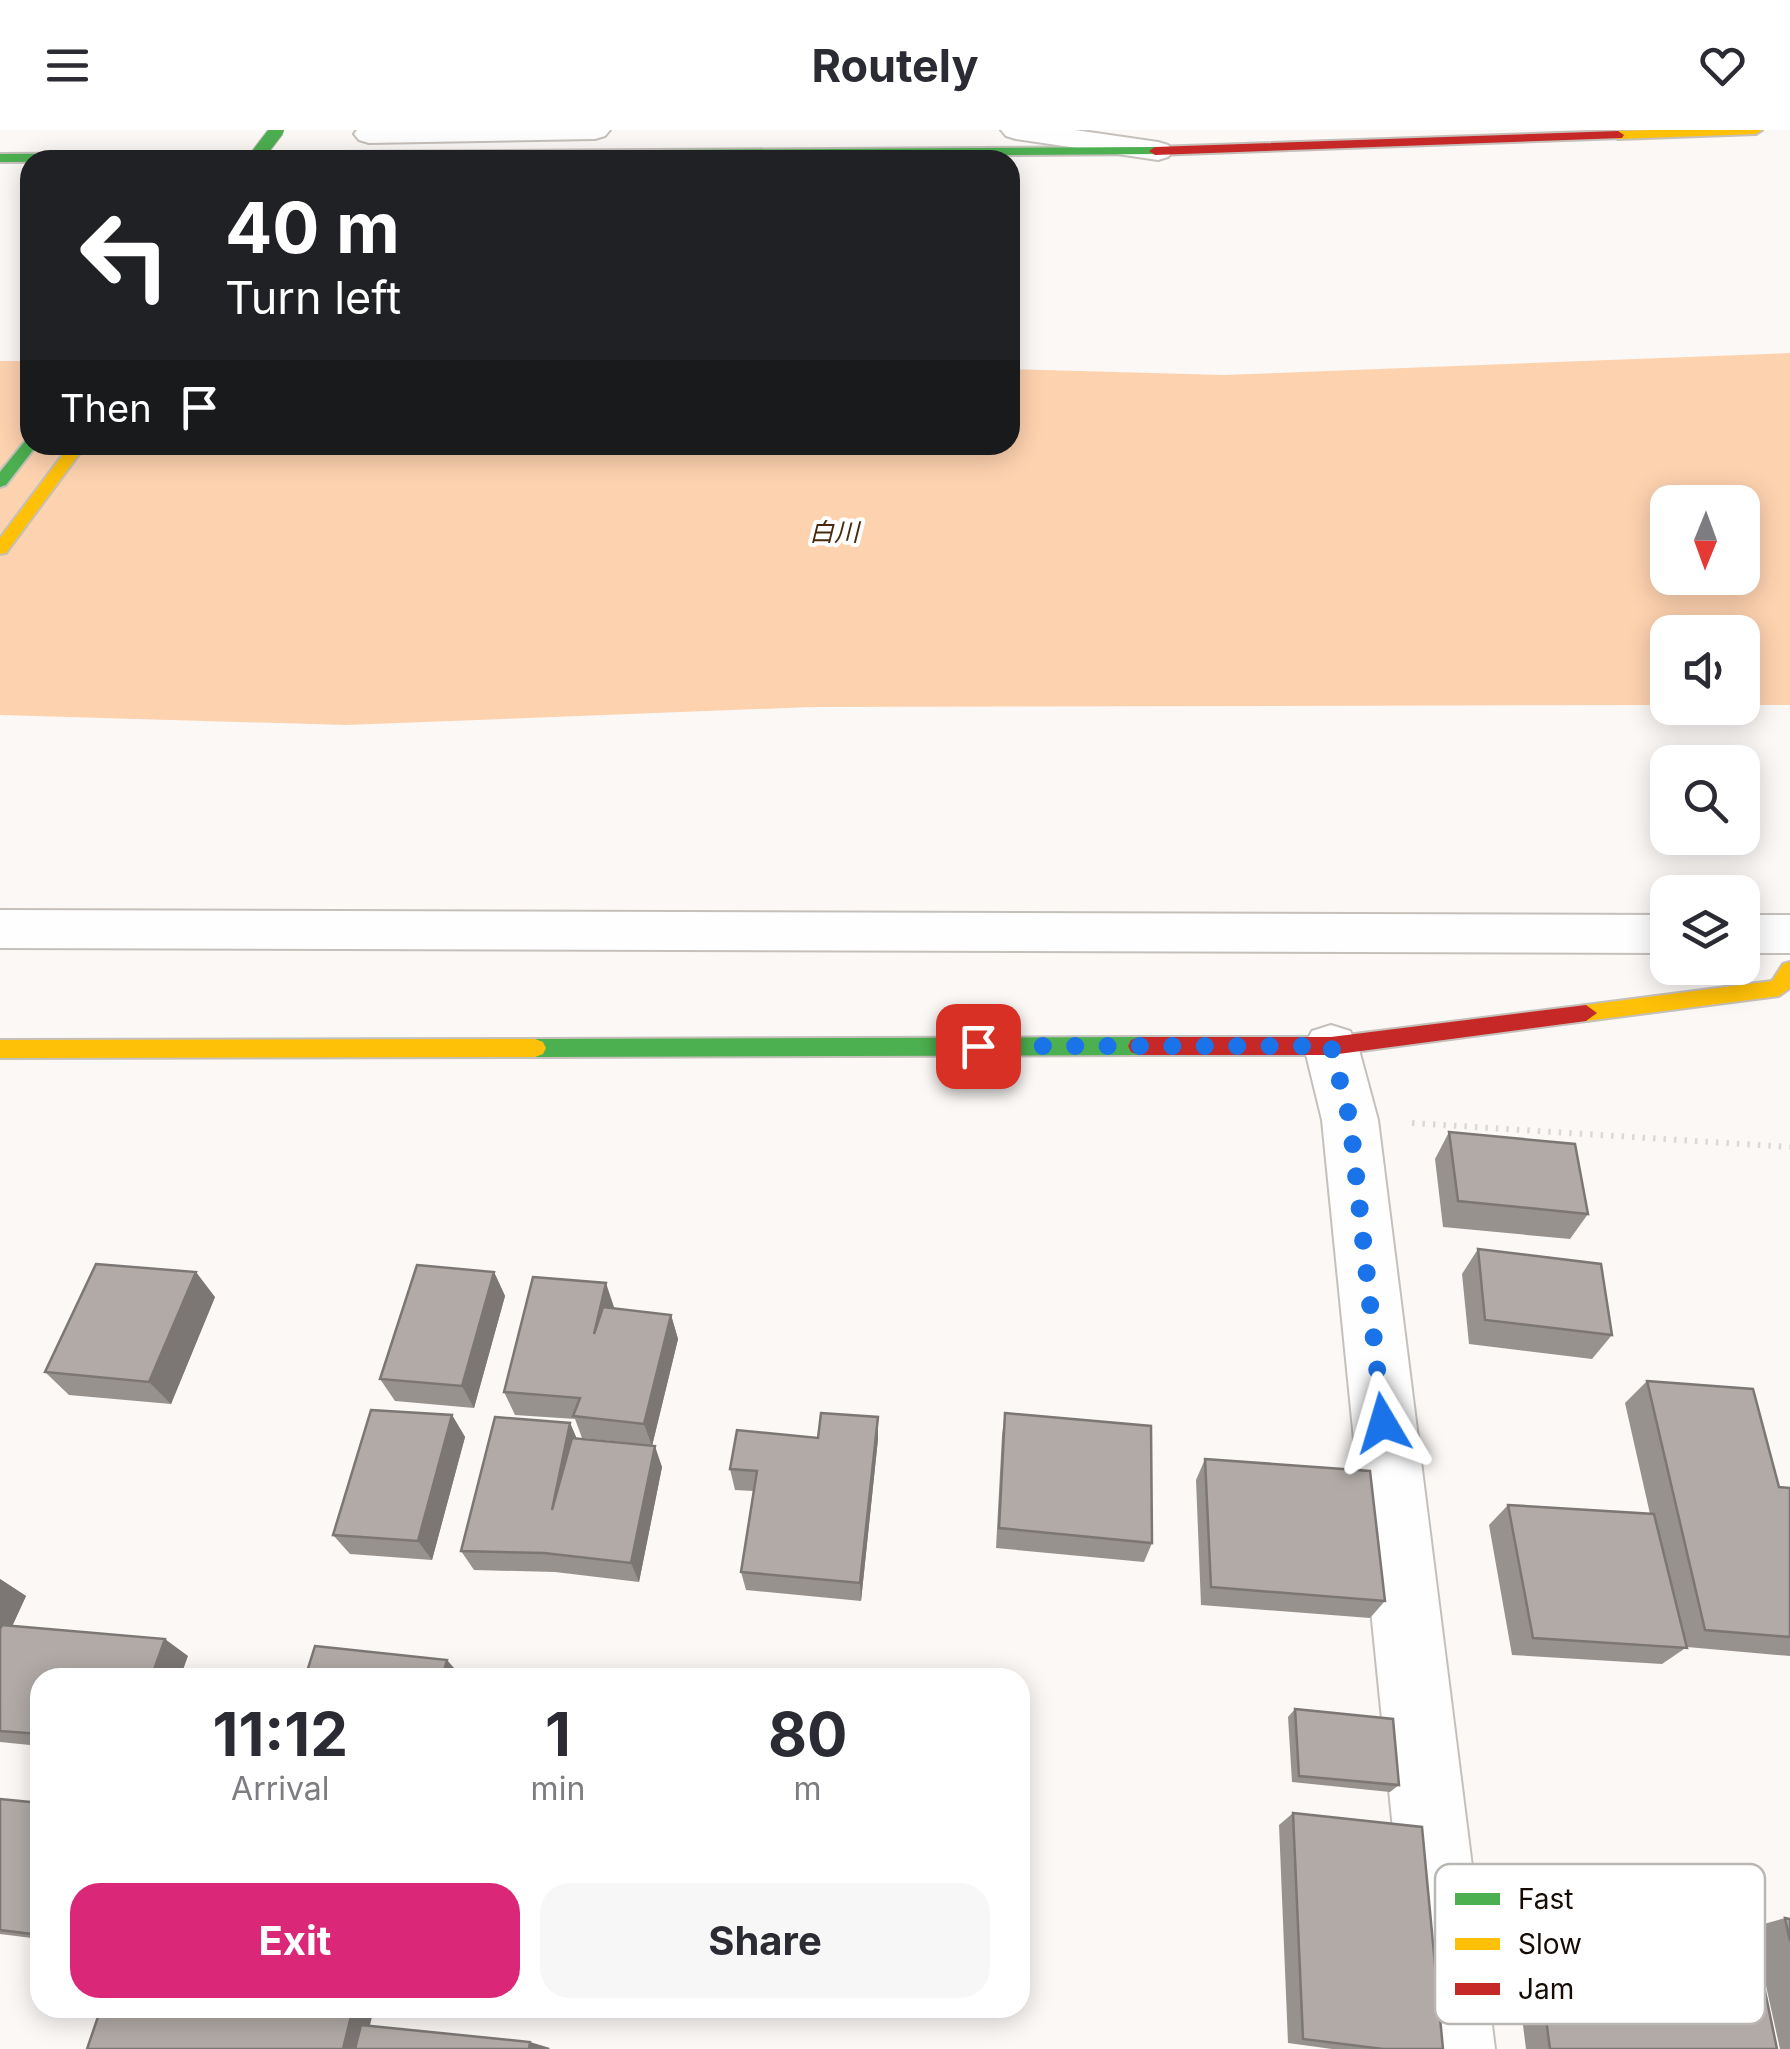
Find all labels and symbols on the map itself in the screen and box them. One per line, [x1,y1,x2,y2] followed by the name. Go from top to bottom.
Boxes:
[1650,485,1760,595] north arrow
[809,517,862,547] water label: 白川
[936,1004,1021,1089] pin
[1331,1371,1435,1475] position arrow
[1435,1864,1765,2024] legend
[1518,1882,1574,1916] text: Fast
[1518,1927,1582,1961] text: Slow
[1518,1972,1574,2006] text: Jam

